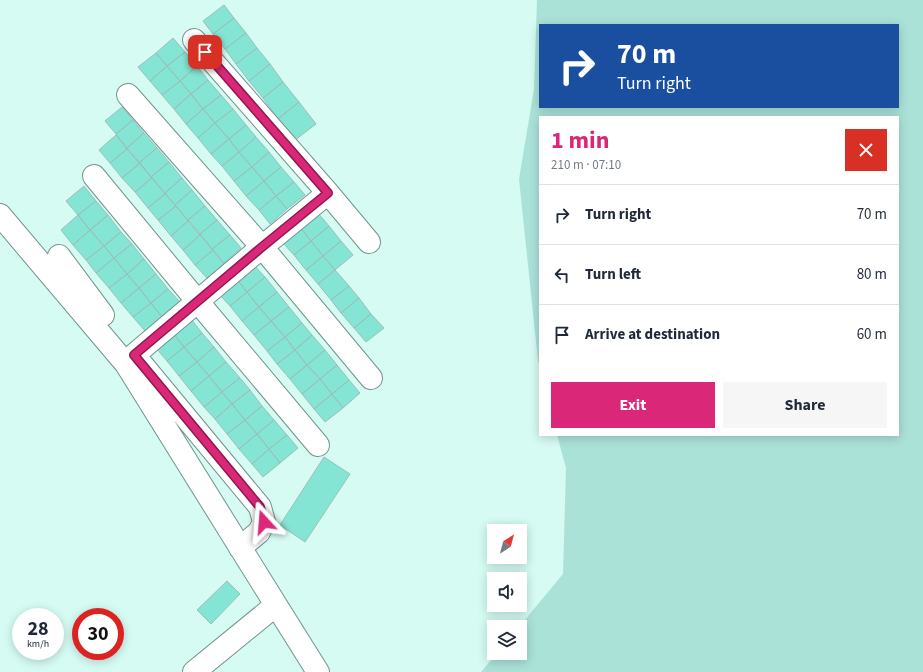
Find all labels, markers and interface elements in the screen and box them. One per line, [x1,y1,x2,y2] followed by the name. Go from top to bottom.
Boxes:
[617,34,676,74] text: 70 m
[188,35,222,69] pin
[551,40,603,92] icon: right
[194,41,216,63] icon: arrive
[617,71,691,96] text: Turn right
[551,123,609,158] text: 1 min
[845,129,887,171] button: close
[551,156,621,174] text: 210 m · 07:10
[551,204,573,226] icon: right
[585,204,651,225] text: Turn right
[857,204,887,225] text: 70 m
[551,264,573,286] icon: left
[585,264,641,285] text: Turn left
[857,264,887,285] text: 80 m
[551,324,573,346] icon: arrive
[585,324,720,345] text: Arrive at destination
[857,324,887,345] text: 60 m
[551,382,715,428] button: Exit
[723,382,887,428] button: Share
[243,501,285,543] position arrow
[487,524,527,564] north arrow
[487,524,527,660] map controls
[487,572,527,612] button: sound
[72,608,124,660] speed limit sign: 30
[27,615,49,643] text: 28
[487,620,527,660] button: layers
[27,637,49,651] text: km/h

